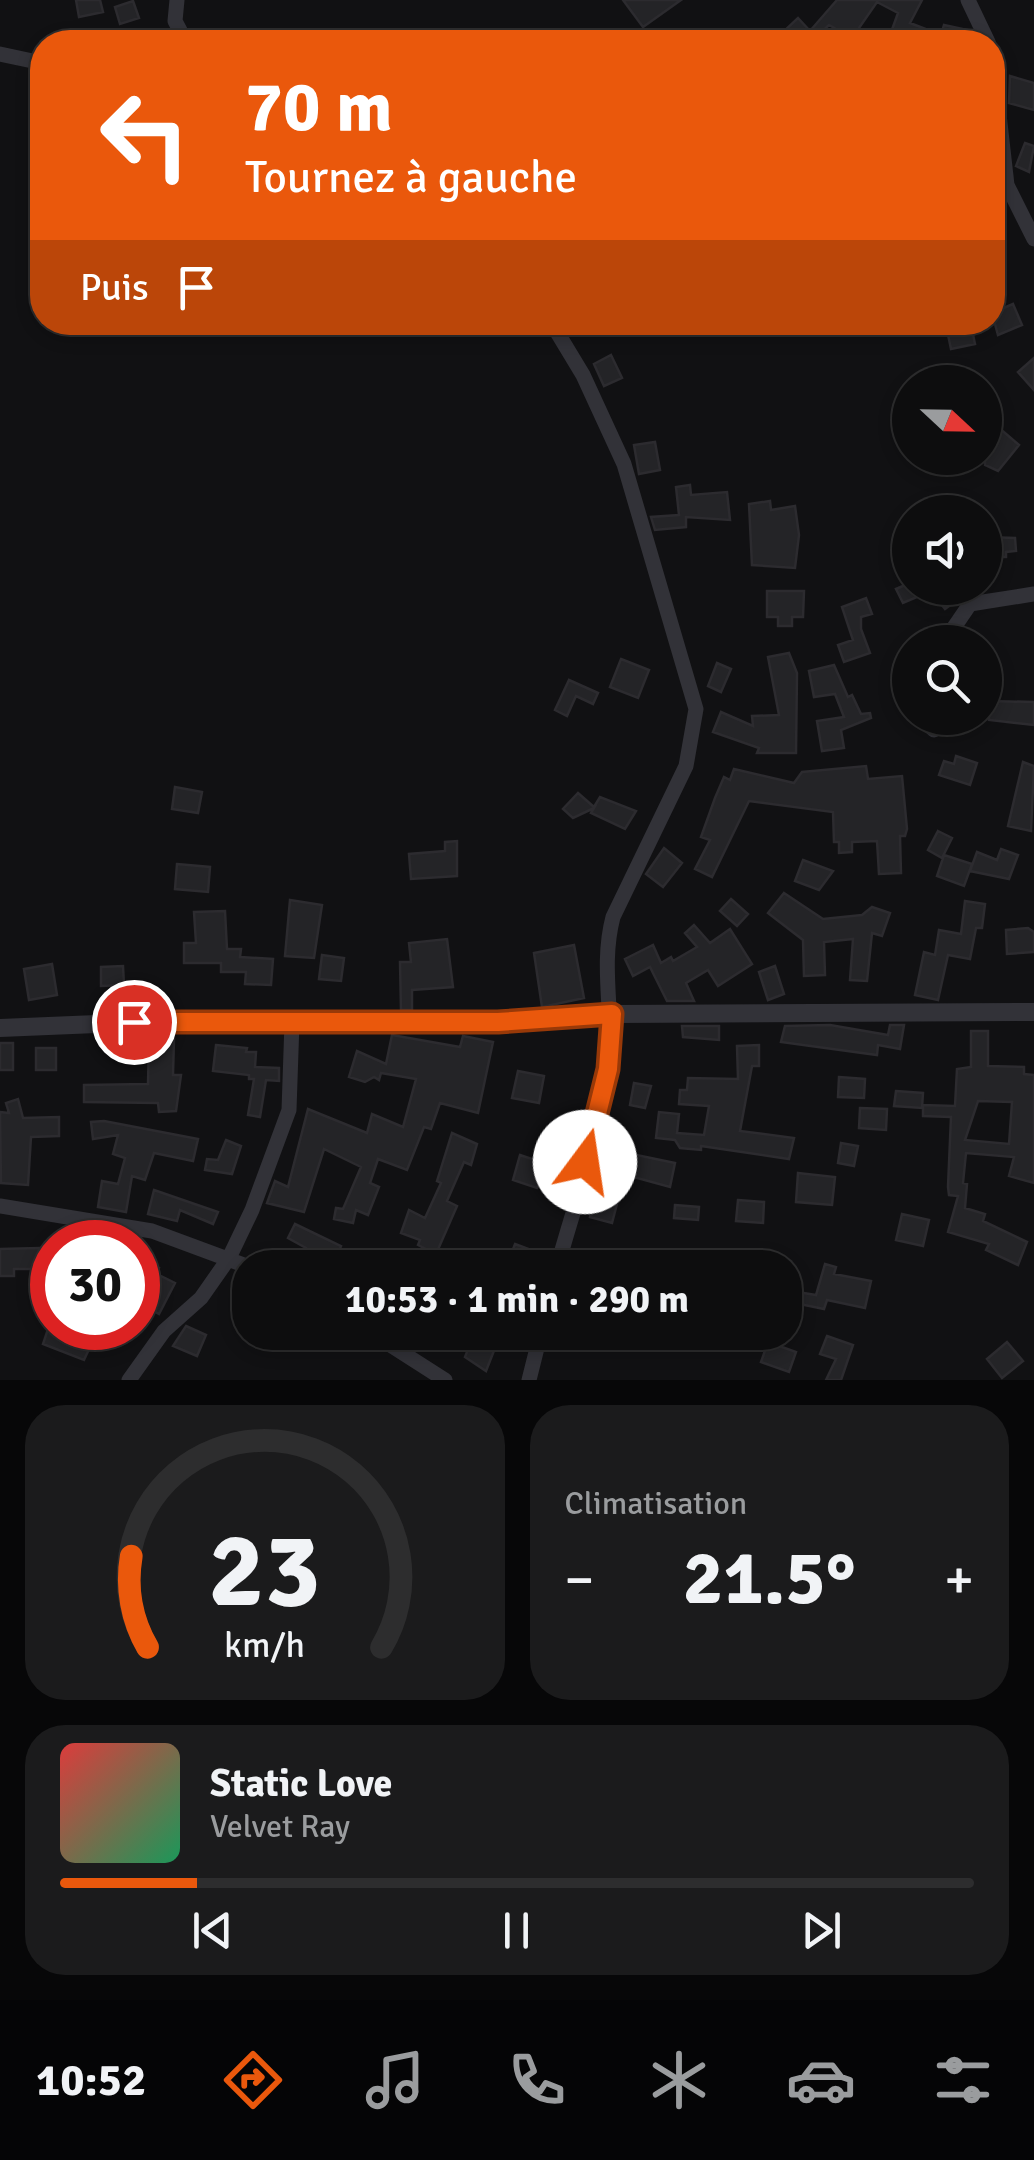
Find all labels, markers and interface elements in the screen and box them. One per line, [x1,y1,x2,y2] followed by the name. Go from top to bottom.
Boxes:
[245,64,393,150] text: 70 m
[80,70,210,200] icon: left
[245,150,577,205] text: Tournez à gauche
[169,260,224,315] icon: arrive
[80,264,149,311] text: Puis
[892,365,1002,475] north arrow
[892,365,1002,735] map controls
[892,495,1002,605] button: sound
[892,625,1002,735] button: search
[92,980,177,1065] pin
[107,995,162,1050] icon: arrive
[533,1110,637,1214] position arrow
[30,1220,160,1350] speed limit sign: 30
[345,1276,689,1323] text: 10:53 · 1 min · 290 m
[565,1484,747,1523] text: Climatisation
[209,1507,321,1635] text: 23
[683,1532,856,1625] text: 21.5°
[565,1546,594,1614] text: −
[944,1546,974,1614] text: +
[224,1623,305,1667] text: km/h
[210,1760,392,1807] text: Static Love
[210,1807,350,1846] text: Velvet Ray
[185,1903,240,1958] icon: previous
[489,1903,544,1958] icon: pause
[794,1903,849,1958] icon: next
[218,2045,288,2115] icon: directions
[360,2045,430,2115] icon: music
[502,2045,572,2115] icon: phone
[644,2045,714,2115] icon: climate
[786,2045,856,2115] icon: car
[928,2045,998,2115] icon: filters
[36,2053,146,2108] text: 10:52

